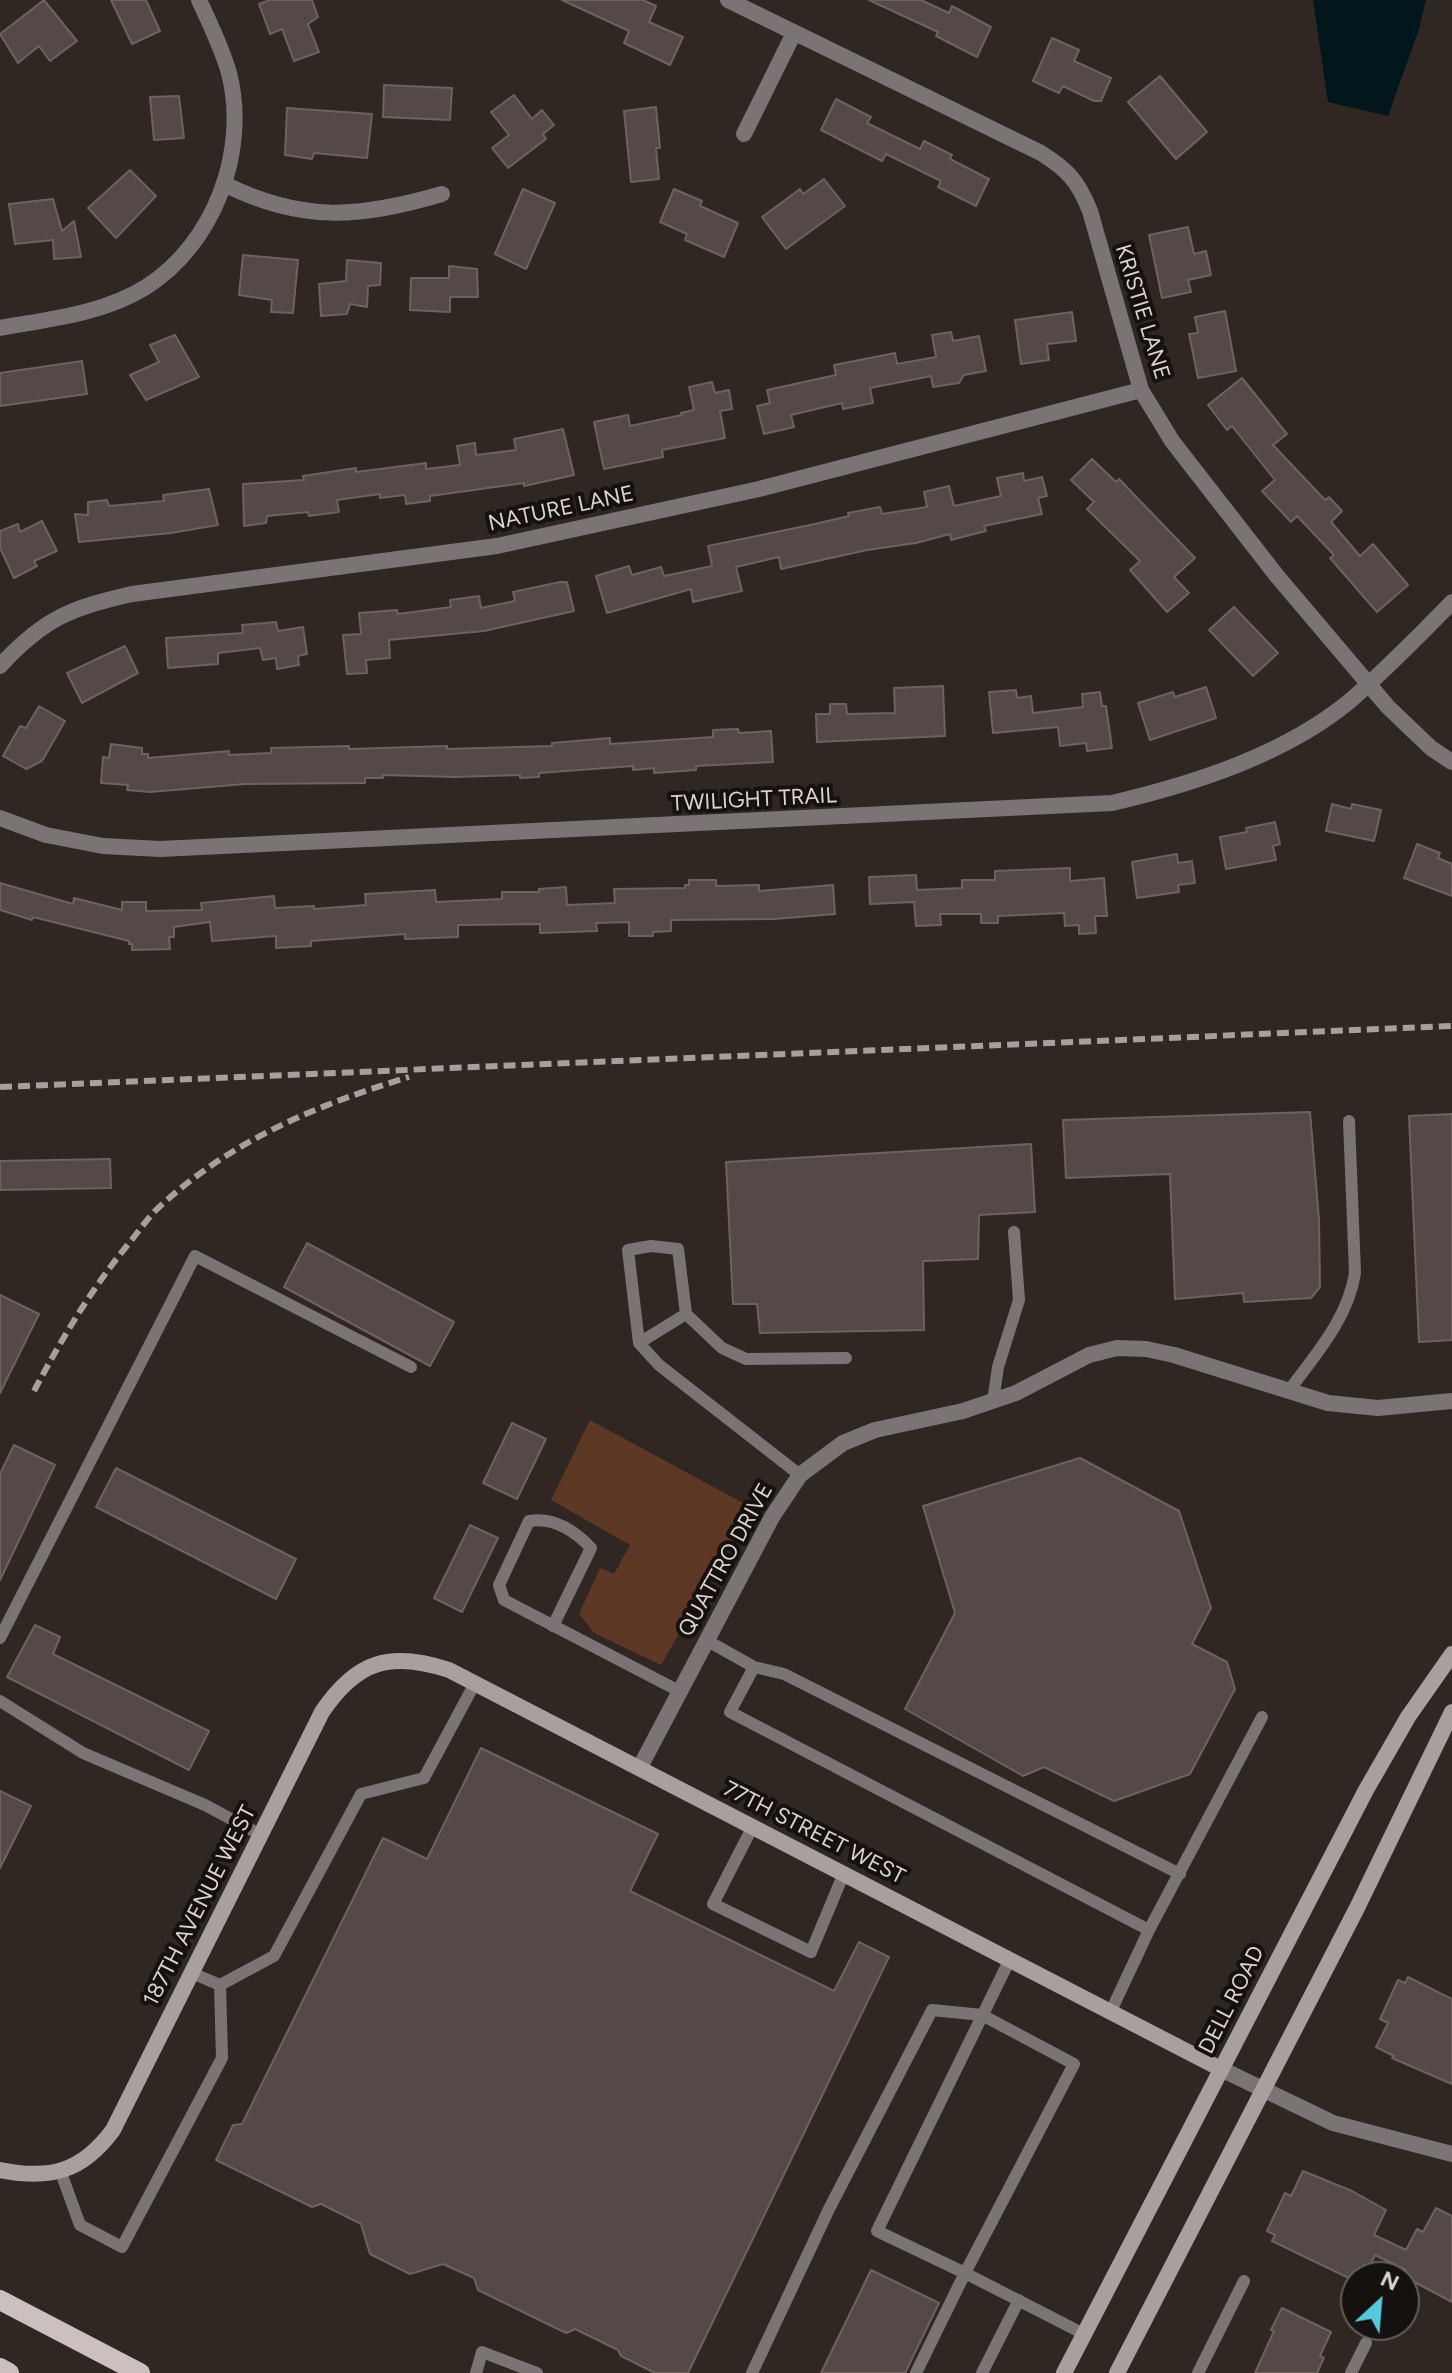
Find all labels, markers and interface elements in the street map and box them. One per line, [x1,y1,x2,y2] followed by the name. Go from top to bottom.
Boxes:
[1109,241,1175,383] street label: KRISTIE LANE
[486,481,636,537] street label: NATURE LANE
[671,782,837,818] street label: TWILIGHT TRAIL
[673,1479,779,1641] street label: QUATTRO DRIVE
[719,1776,909,1890] street label: 77TH STREET WEST
[138,1801,262,2011] street label: 187TH AVENUE WEST
[1194,1942,1270,2058] street label: DELL ROAD
[1340,2261,1420,2341] north arrow
[1376,2265,1403,2297] text: N

